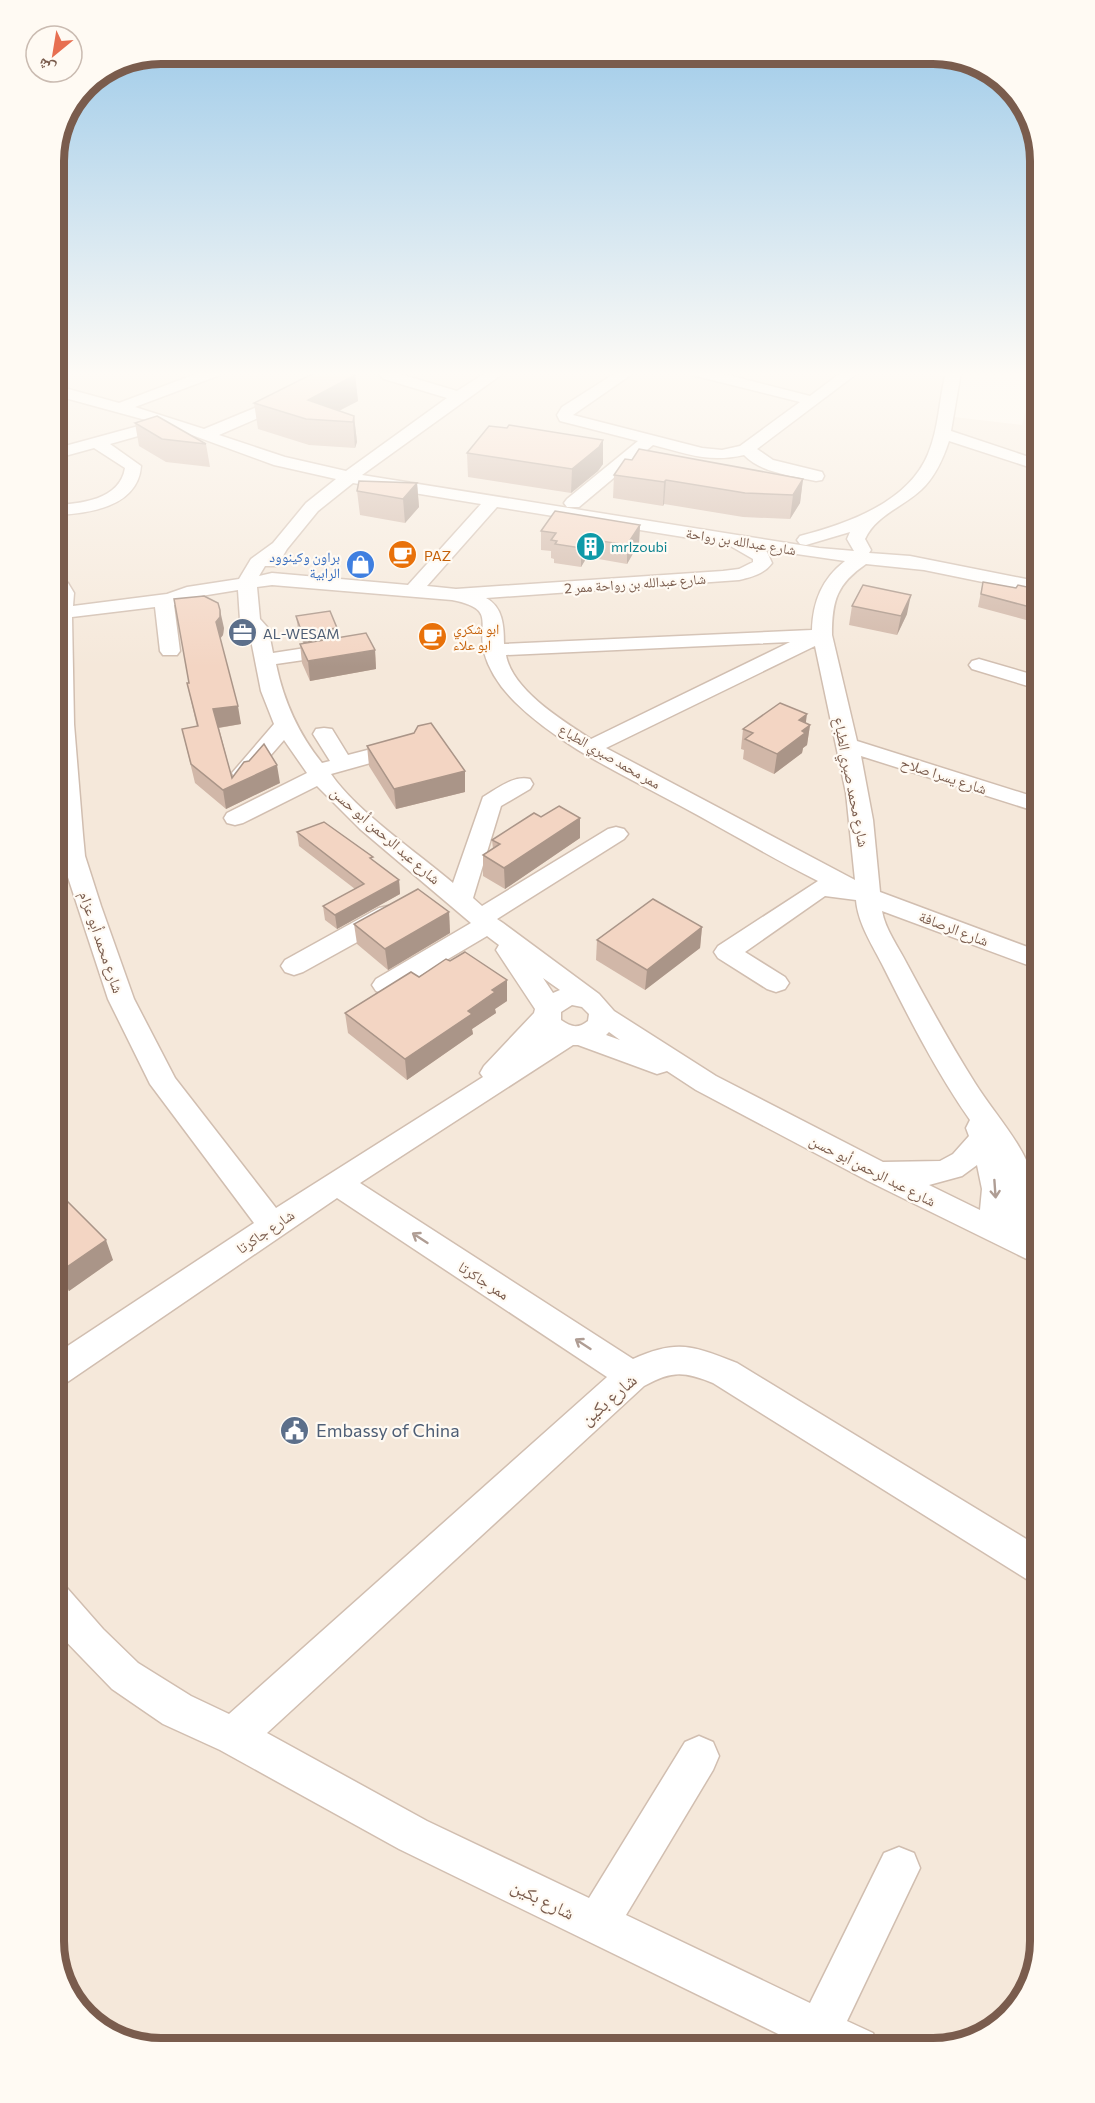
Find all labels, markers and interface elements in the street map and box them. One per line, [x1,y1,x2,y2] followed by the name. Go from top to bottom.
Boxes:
[24,24,84,84] north arrow
[34,54,59,80] text: ش
[685,524,797,560] street label: شارع عبدالله بن رواحة
[574,530,606,562] building icon: mrlzoubi
[611,538,667,555] place label: mrlzoubi
[387,539,419,571] cafe icon: PAZ
[424,547,451,564] place label: PAZ
[269,548,340,582] place label: براون وكينوود الرابية
[345,548,377,580] shop icon: براون وكينوود الرابية
[564,570,707,598] street label: شارع عبدالله بن رواحة ممر 2
[226,617,258,649] office icon: AL-WESAM
[416,620,448,652] cafe icon: ابو شكري ابو علاء
[453,620,499,654] place label: ابو شكري ابو علاء
[263,625,340,642] place label: AL-WESAM
[827,715,873,849] street label: شارع محمد صبري الطباع
[554,720,664,795] street label: ممر محمد صبري الطباع
[898,753,989,799] street label: شارع يسرا صلاح
[326,782,445,889] street label: شارع عبد الرحمن أبو حسن
[74,889,128,996] street label: شارع محمد أبو عزام
[916,907,991,951] street label: شارع الرصافة
[806,1130,939,1211] street label: شارع عبد الرحمن أبو حسن
[990,1179,1001,1199] one-way arrow
[233,1205,299,1259] street label: شارع جاكرتا
[412,1231,429,1243] one-way arrow
[455,1257,513,1304] street label: ممر جاكرتا
[576,1338,592,1350] one-way arrow
[575,1368,641,1430] street label: شارع بكين
[279,1414,311,1446] public building icon: Embassy of China
[316,1419,460,1441] place label: Embassy of China
[507,1874,578,1925] street label: شارع بكين

